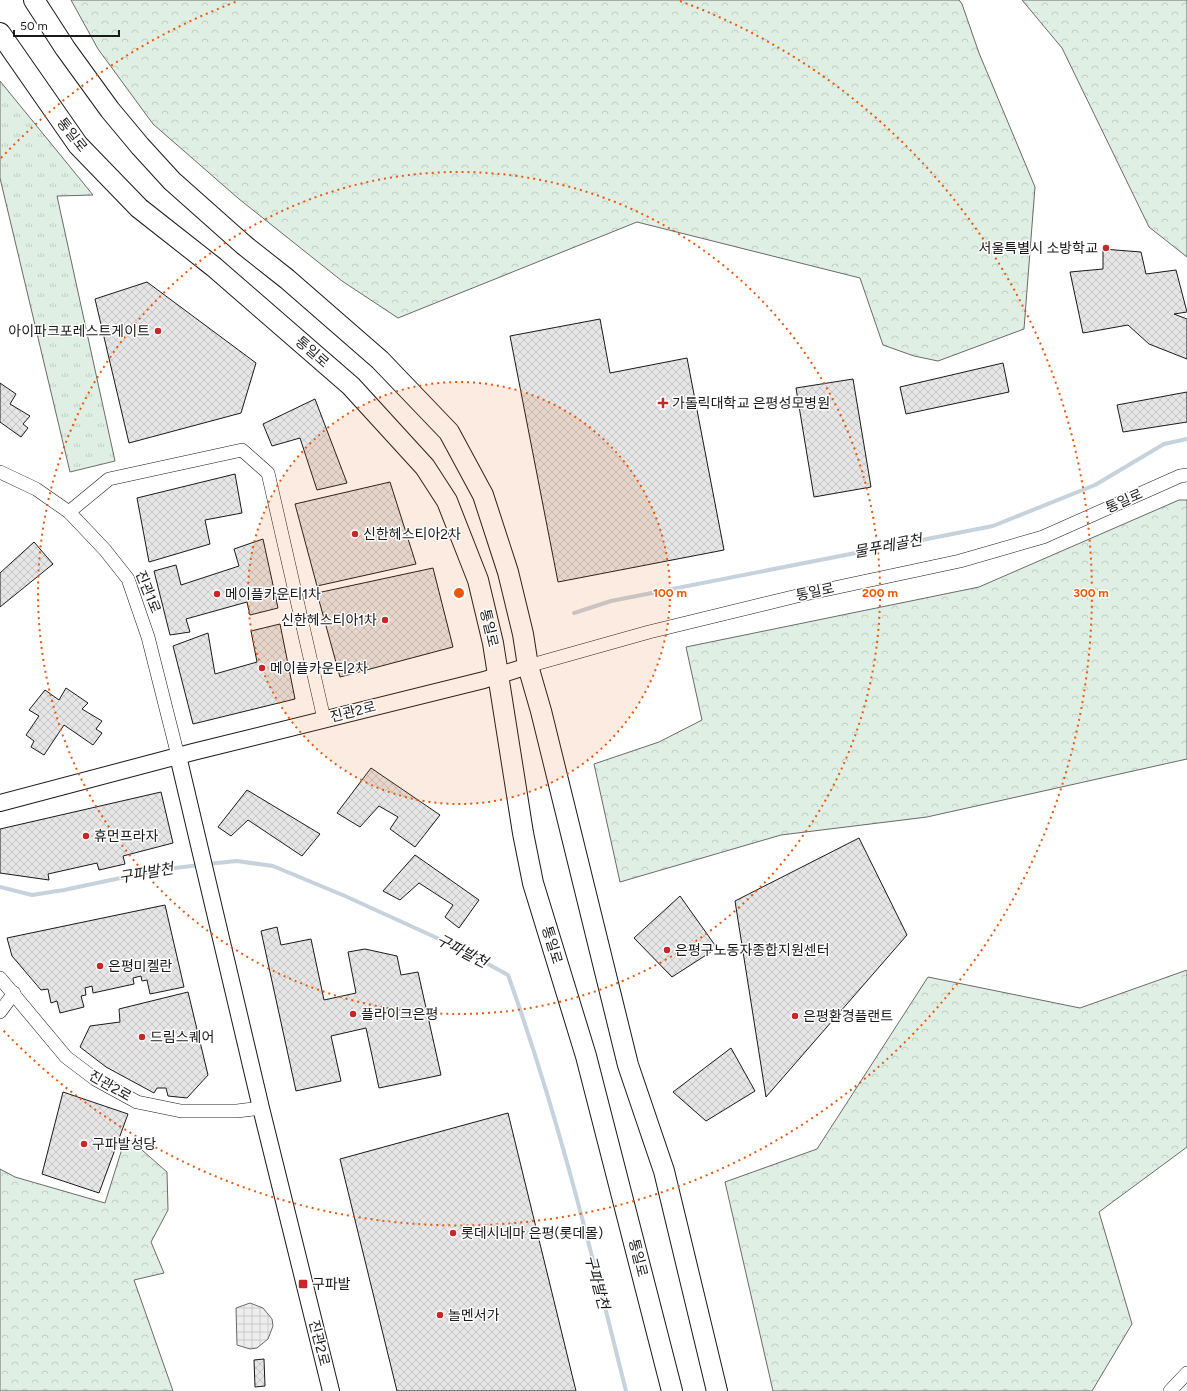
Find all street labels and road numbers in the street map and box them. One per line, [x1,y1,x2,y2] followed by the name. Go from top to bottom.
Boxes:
[53,115,91,156] street label: 통일로
[292,333,332,371] street label: 통일로
[1103,485,1145,517] street label: 통일로
[132,568,164,616] street label: 진관1로
[794,580,836,604] street label: 통일로
[476,607,502,649] street label: 통일로
[328,698,378,726] street label: 진관2로
[538,924,566,966] street label: 통일로
[86,1067,134,1105] street label: 진관2로
[625,1237,651,1279] street label: 통일로
[305,1318,333,1368] street label: 진관2로

